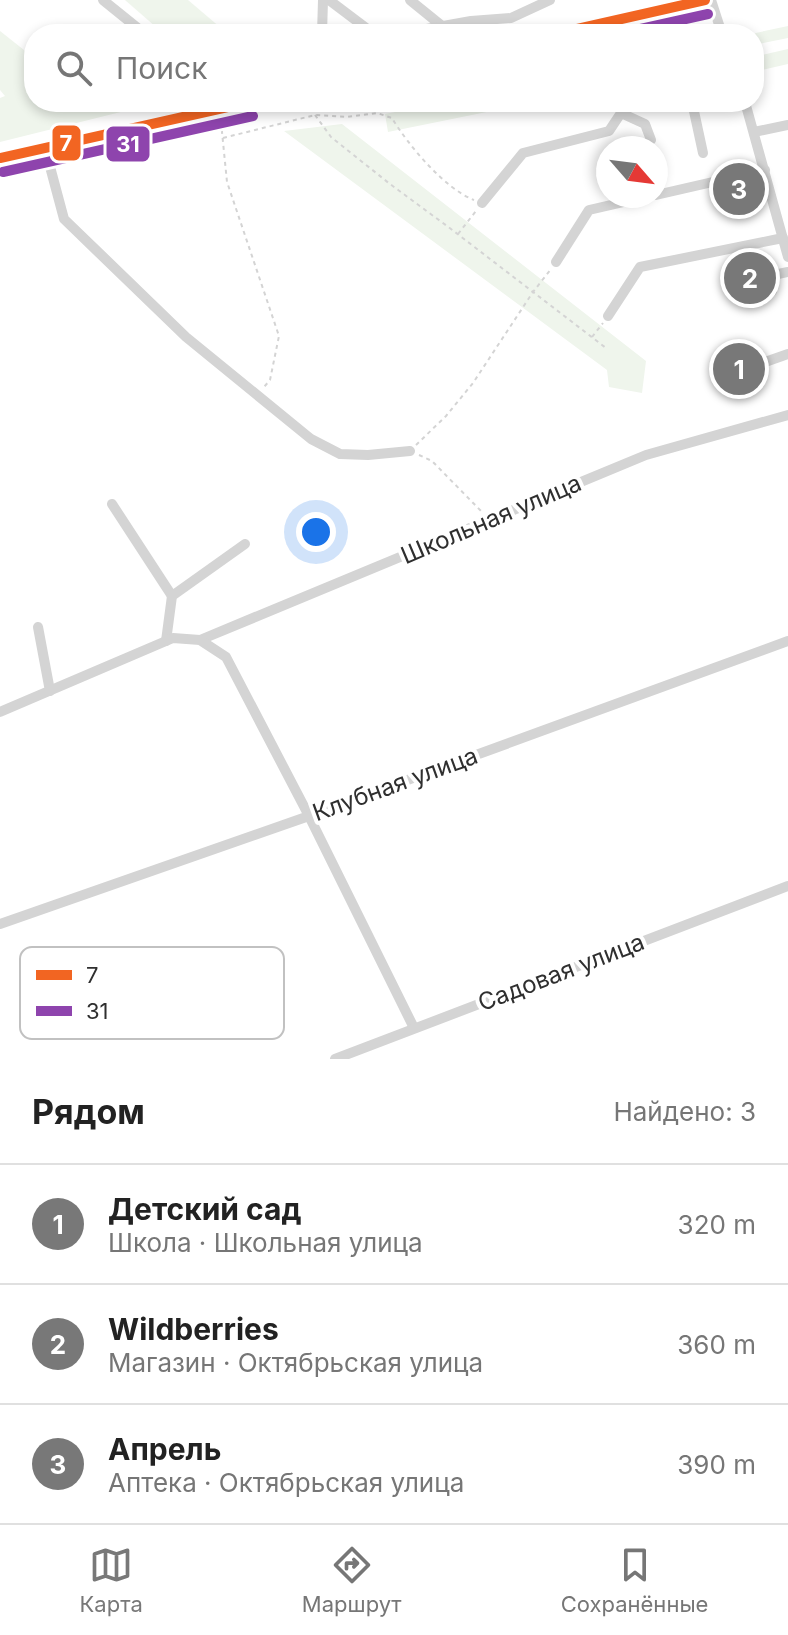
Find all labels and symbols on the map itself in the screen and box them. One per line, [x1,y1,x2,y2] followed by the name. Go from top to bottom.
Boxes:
[51,124,82,162] line badge: 7
[105,125,151,163] line badge: 31
[60,130,72,156] text: 7
[116,131,140,157] text: 31
[596,136,668,208] north arrow
[713,159,765,219] pin: 3
[724,248,776,308] pin: 2
[713,339,765,399] pin: 1
[397,468,585,570] street label: Школьная улица
[296,512,336,552] your location
[309,741,481,827] street label: Клубная улица
[474,927,648,1017] street label: Садовая улица
[20,947,284,1039] legend
[86,962,98,988] text: 7
[86,998,109,1024] text: 31

